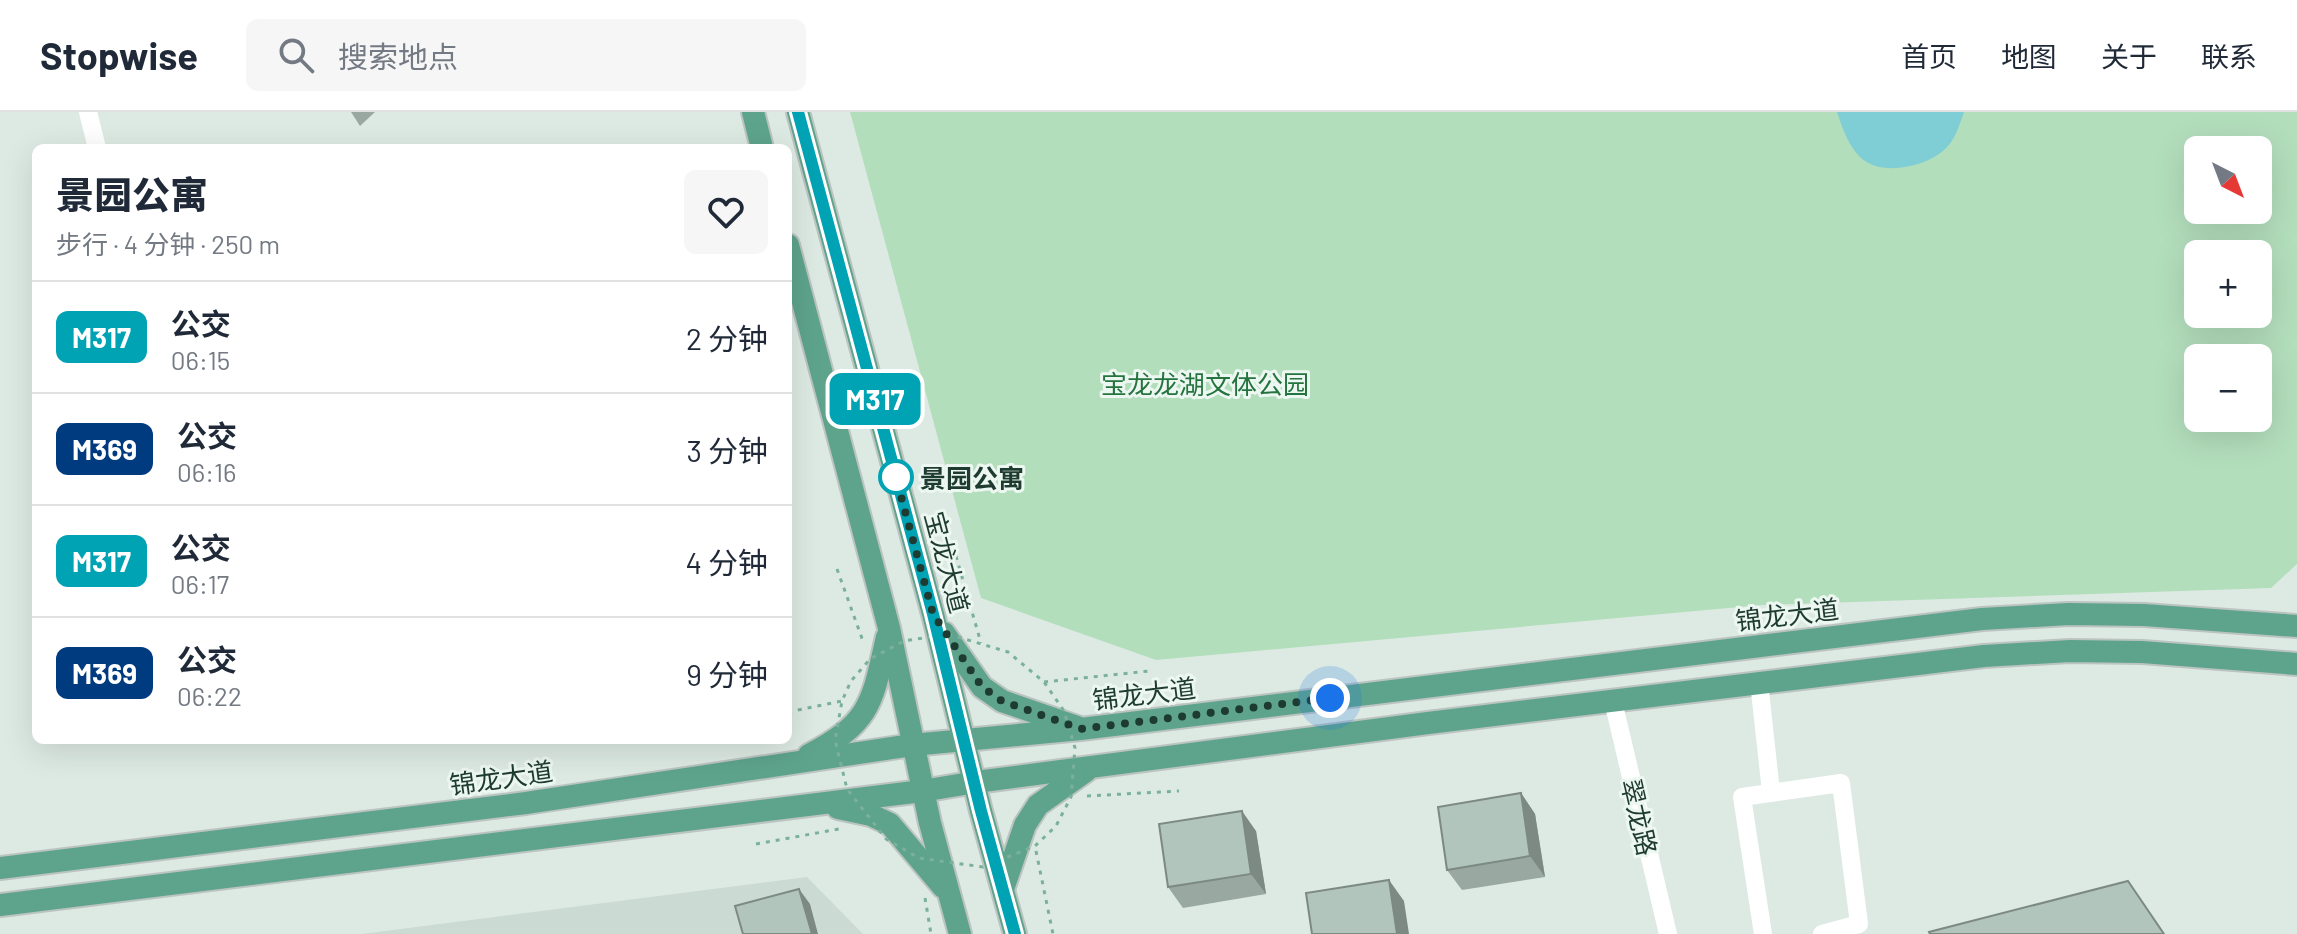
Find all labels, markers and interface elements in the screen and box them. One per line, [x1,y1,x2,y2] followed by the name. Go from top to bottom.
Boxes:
[246,19,806,91] search box
[40,32,198,78] text: Stopwise
[274,33,318,77] icon: search
[338,38,458,74] text: 搜索地点
[1901,39,1957,73] text: 首页
[2001,39,2057,73] text: 地图
[2101,39,2157,73] text: 关于
[2201,39,2257,73] text: 联系
[2184,136,2272,224] north arrow
[2184,136,2272,432] map controls
[684,170,768,254] button: heart
[56,171,208,217] text: 景园公寓
[56,228,280,259] text: 步行 · 4 分钟 · 250 m
[2184,240,2272,328] button: +
[171,305,231,341] text: 公交
[72,320,131,354] text: M317
[686,320,768,356] text: 2 分钟
[171,344,230,375] text: 06:15
[2184,344,2272,432] button: −
[1101,368,1309,399] park label: 宝龙龙湖文体公园
[819,373,931,425] line badge: M317
[846,382,904,416] text: M317
[177,417,237,453] text: 公交
[72,432,137,466] text: M369
[687,432,768,468] text: 3 分钟
[177,456,236,487] text: 06:16
[879,460,913,494] marker: 景园公寓
[920,462,1024,493] place label: 景园公寓
[920,508,976,616] street label: 宝龙大道
[171,529,231,565] text: 公交
[72,544,131,578] text: M317
[685,544,768,580] text: 4 分钟
[171,568,229,599] text: 06:17
[1733,592,1841,636] street label: 锦龙大道
[177,641,237,677] text: 公交
[72,656,137,690] text: M369
[686,656,768,692] text: 9 分钟
[1090,671,1198,715] street label: 锦龙大道
[1310,678,1350,718] your location
[177,680,242,711] text: 06:22
[447,754,555,800] street label: 锦龙大道
[1616,776,1664,858] street label: 翠龙路

